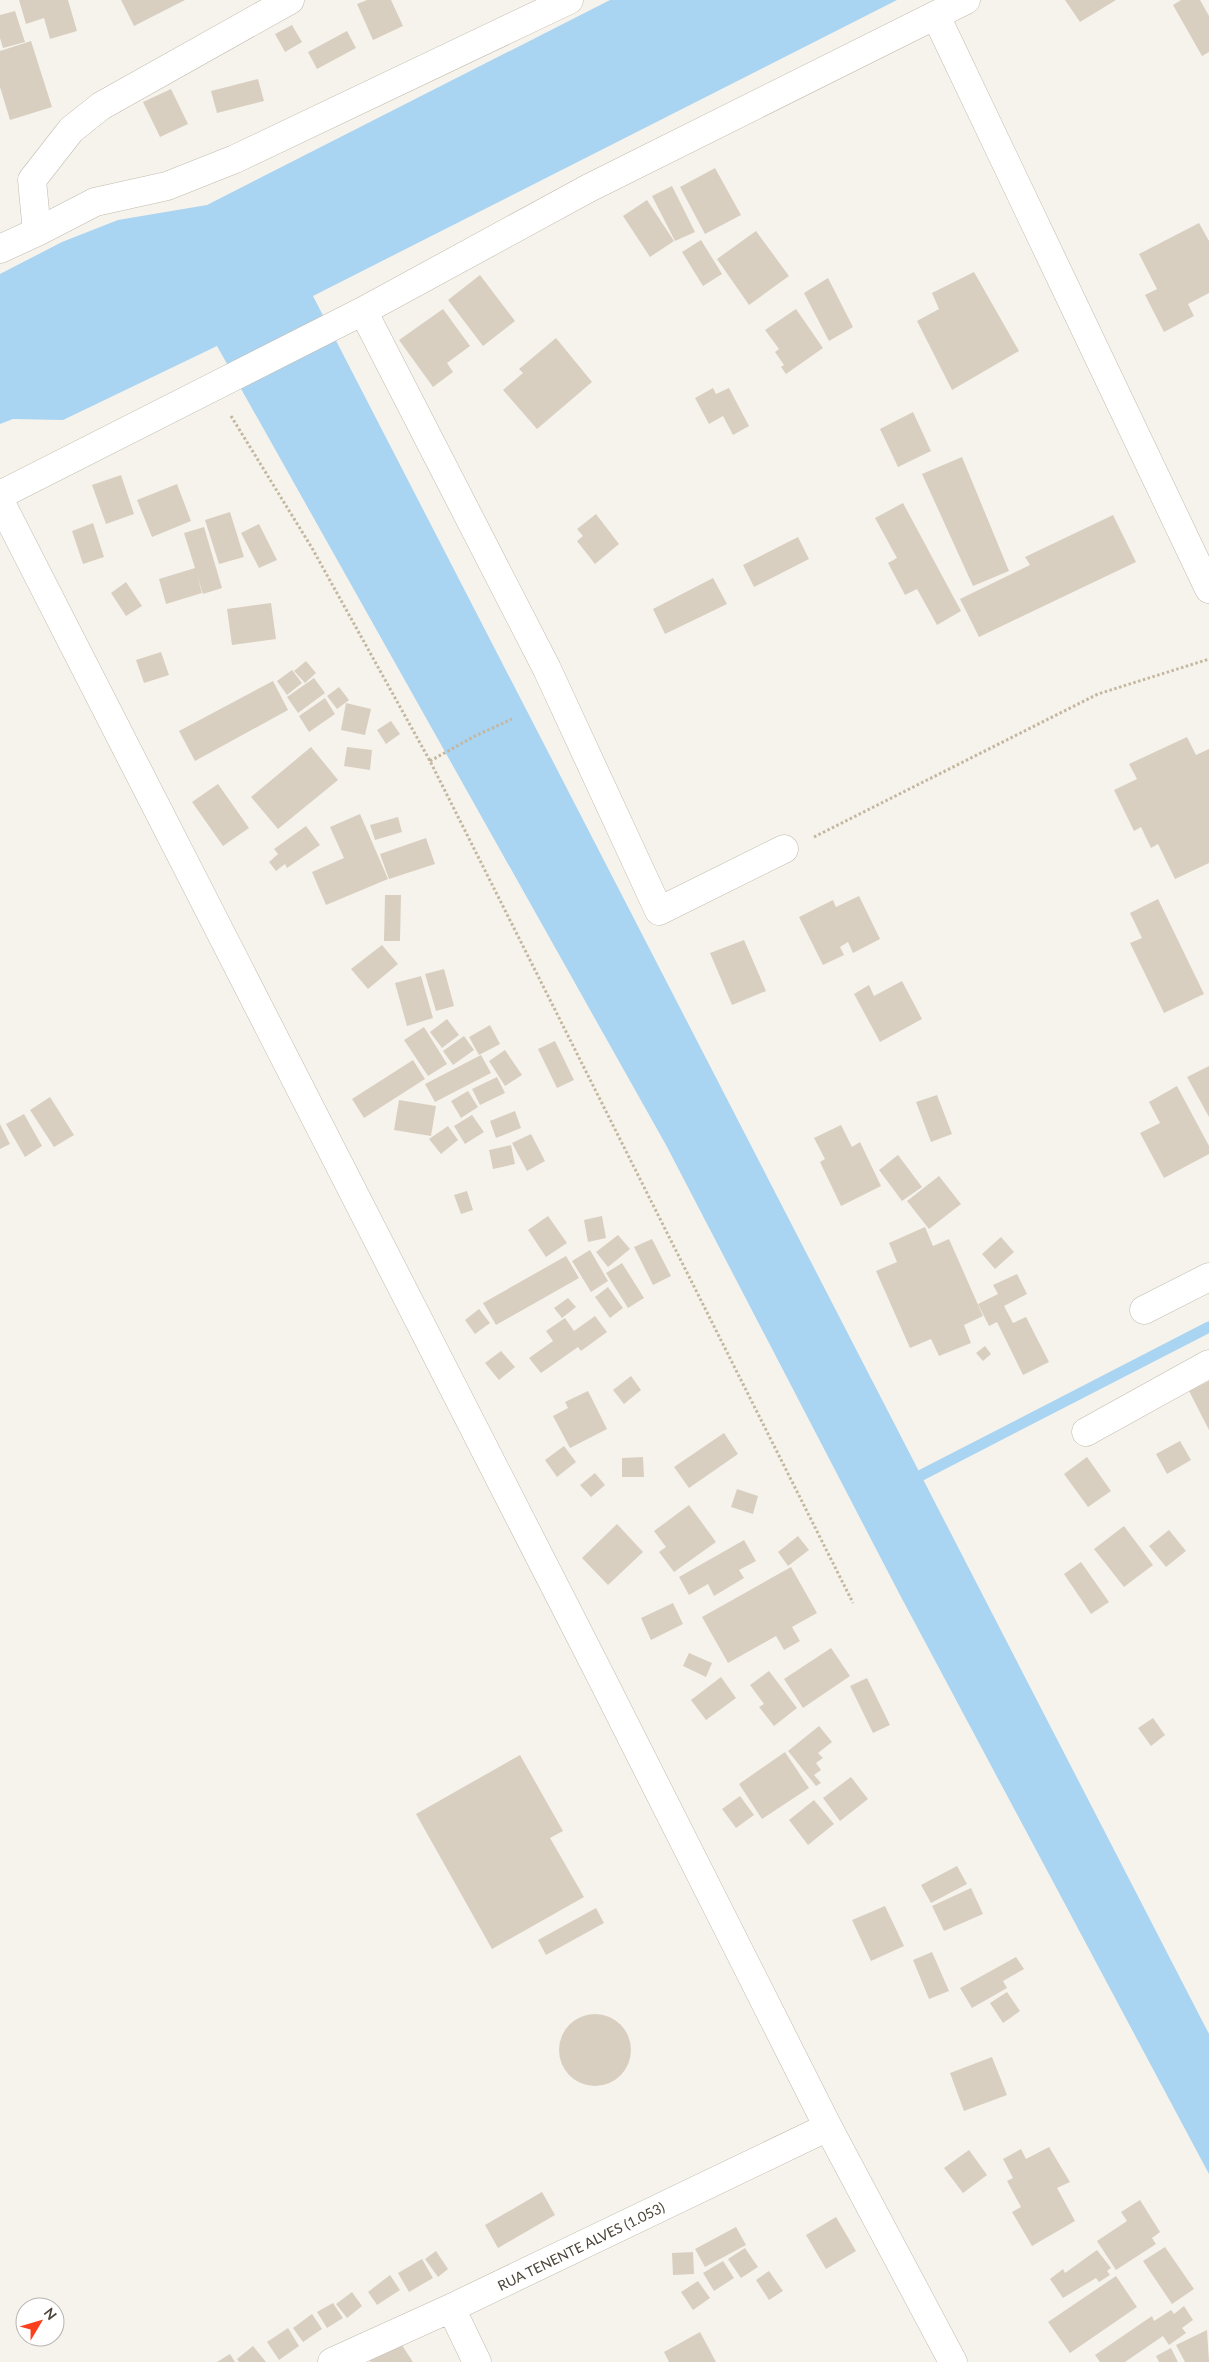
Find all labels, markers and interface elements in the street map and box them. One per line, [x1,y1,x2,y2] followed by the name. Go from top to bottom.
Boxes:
[495,2198,667,2294] street label: RUA TENENTE ALVES (1.053)
[15,2297,65,2347] north arrow
[41,2304,61,2323] text: N

